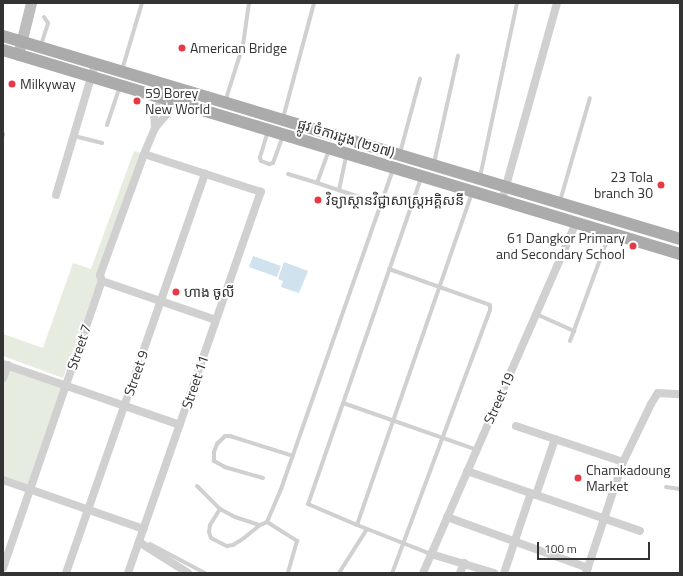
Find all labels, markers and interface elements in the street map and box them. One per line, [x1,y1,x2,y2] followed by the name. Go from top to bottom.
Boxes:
[190,40,287,56] place label: American Bridge
[177,43,187,53] marker: American Bridge
[20,76,76,92] place label: Milkyway
[7,79,17,89] marker: Milkyway
[145,85,210,118] place label: 59 Borey New World
[132,96,142,106] marker: 59 Borey New World
[295,115,397,161] street label: ផ្លូវ ចំការដូង (២១៧)
[594,169,653,202] place label: 23 Tola branch 30
[656,180,666,190] marker: 23 Tola branch 30
[326,192,464,208] place label: វិទ្យាស្ថានវិជ្ជាសាស្រ្តអគ្គិសនី
[313,195,323,205] marker: វិទ្យាស្ថានវិជ្ជាសាស្រ្តអគ្គិសនី
[496,230,625,262] place label: 61 Dangkor Primary and Secondary School
[628,241,638,251] marker: 61 Dangkor Primary and Secondary School
[184,284,235,300] place label: ហាង ចូលី
[171,287,181,297] marker: ហាង ចូលី
[63,322,95,372] street label: Street 7
[120,348,152,398] street label: Street 9
[178,353,212,411] street label: Street 11
[480,370,518,426] street label: Street 19
[586,462,670,494] place label: Chamkadoung Market
[573,473,583,483] marker: Chamkadoung Market
[539,534,652,560] scale bar
[544,539,577,558] text: 100 m

